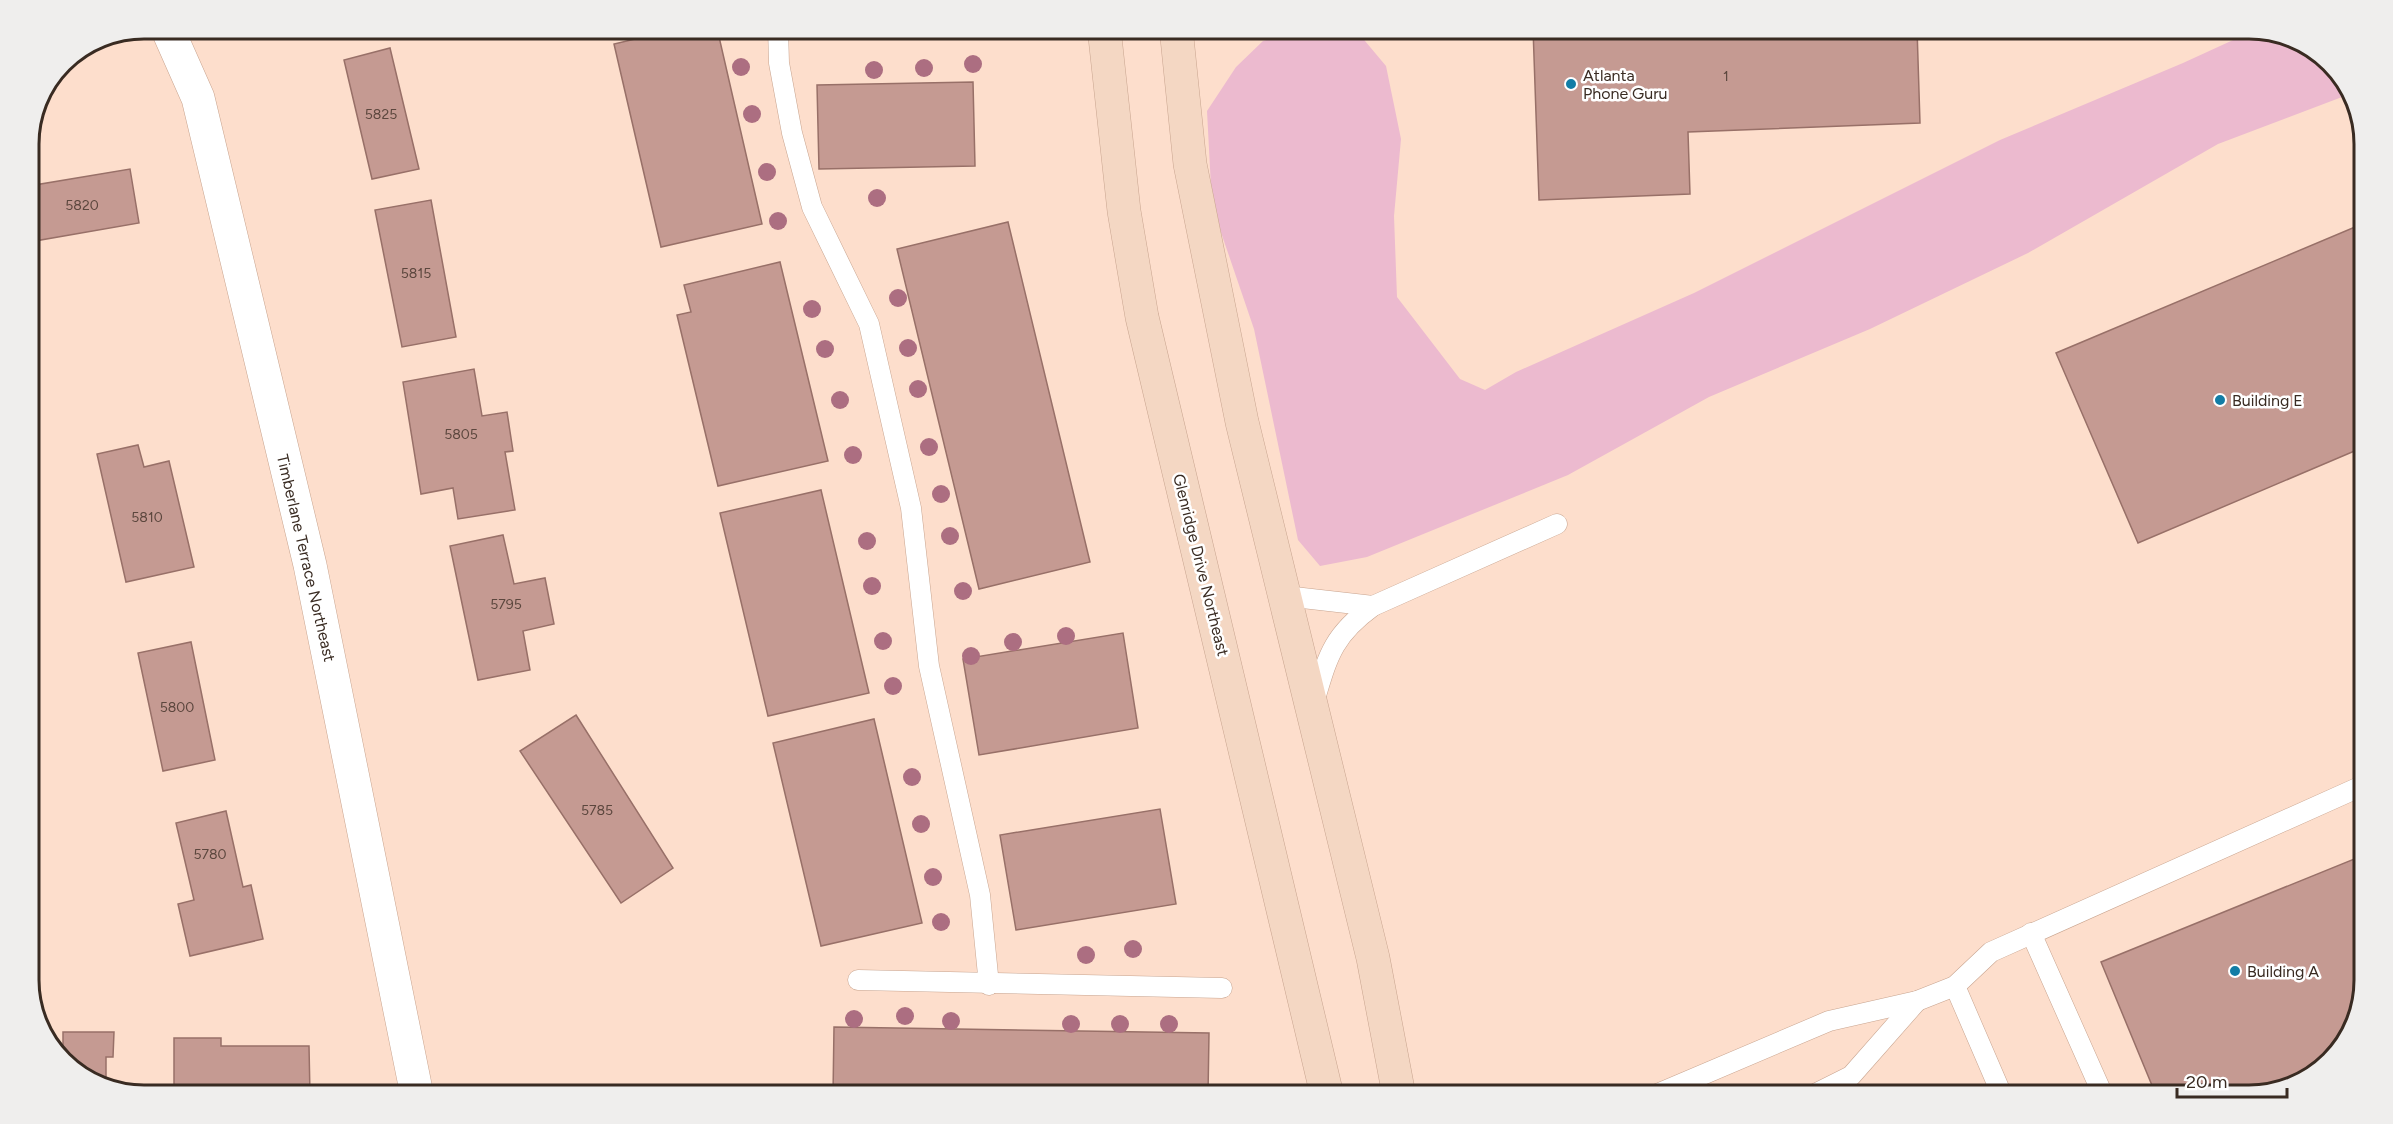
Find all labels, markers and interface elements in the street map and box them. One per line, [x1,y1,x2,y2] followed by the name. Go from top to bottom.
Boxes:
[1583,66,1668,103] place label: Atlanta Phone Guru
[1723,68,1729,85] house number: 1
[1564,77,1578,91] marker: Atlanta Phone Guru
[365,106,397,123] house number: 5825
[65,197,99,214] house number: 5820
[401,265,431,282] house number: 5815
[2232,391,2303,410] place label: Building E
[2213,393,2227,407] marker: Building E
[444,426,478,443] house number: 5805
[273,452,339,664] street label: Timberlane Terrace Northeast
[1169,472,1233,658] street label: Glenridge Drive Northeast
[131,509,163,526] house number: 5810
[490,596,522,613] house number: 5795
[160,699,194,716] house number: 5800
[581,802,613,819] house number: 5785
[193,846,227,863] house number: 5780
[2247,962,2319,981] place label: Building A
[2228,964,2242,978] marker: Building A
[2177,1061,2286,1099] scale bar
[2186,1071,2227,1093] text: 20 m

